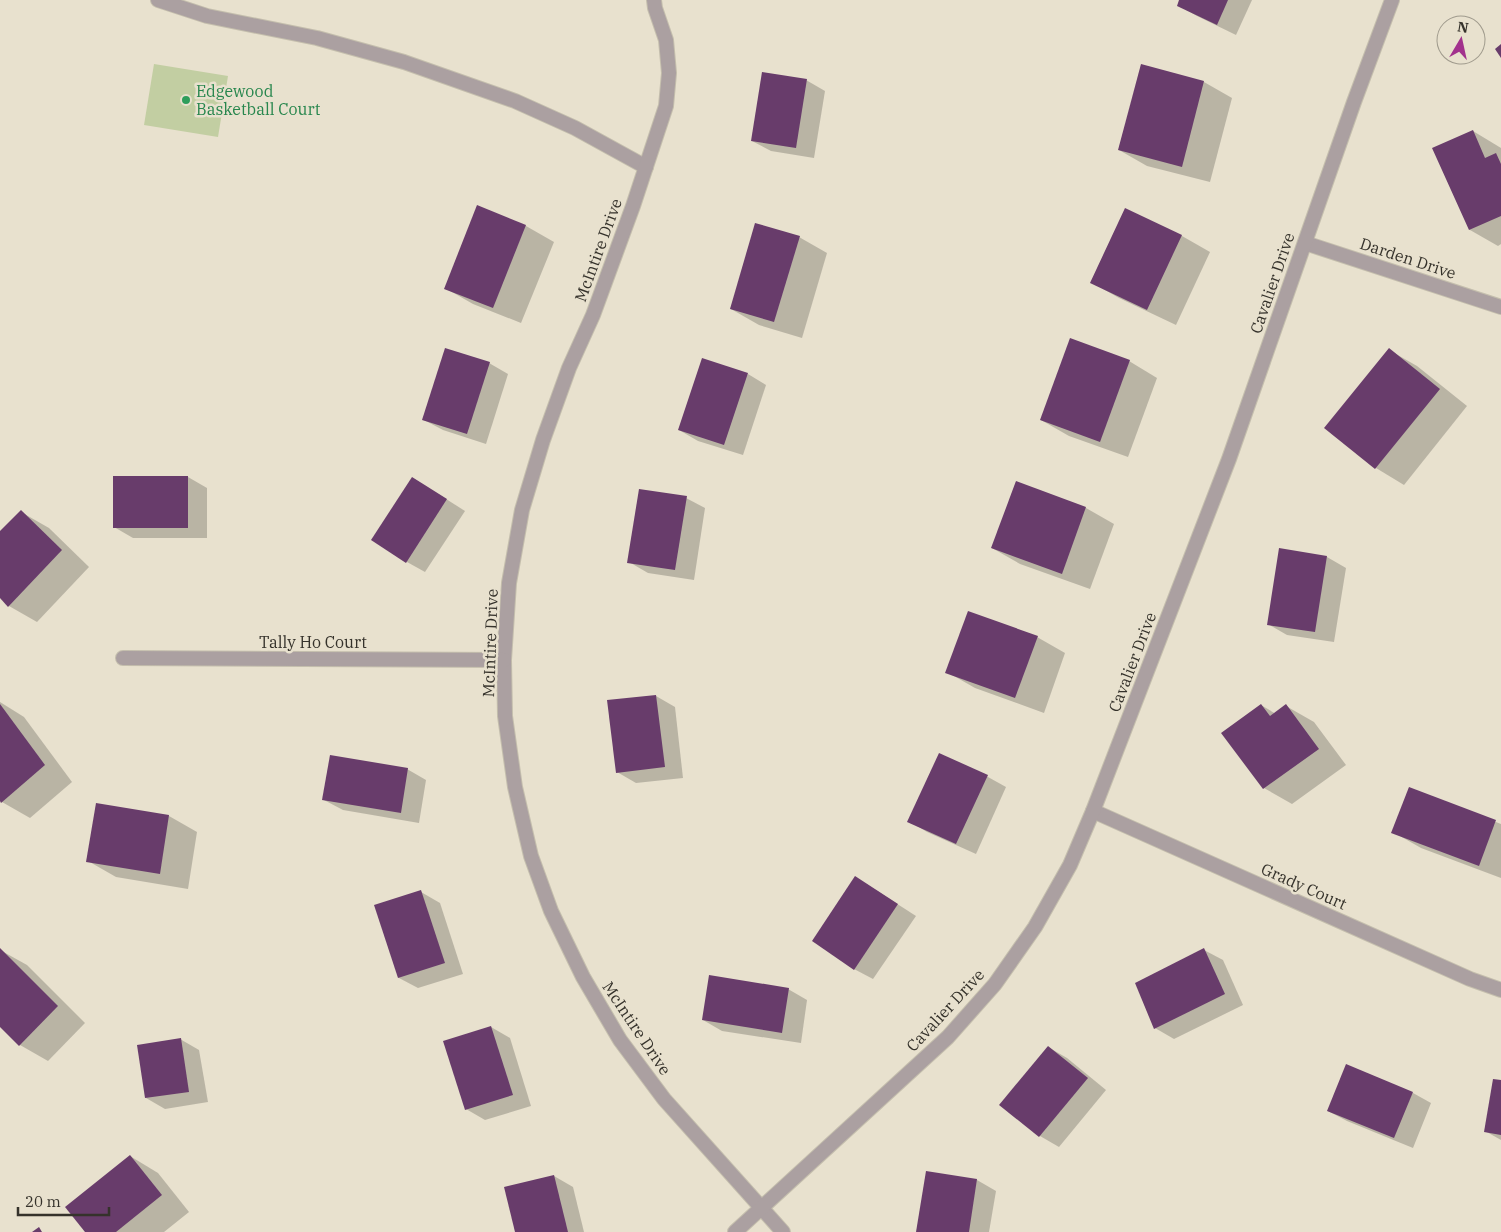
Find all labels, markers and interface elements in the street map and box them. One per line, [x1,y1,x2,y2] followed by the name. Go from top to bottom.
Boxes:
[1436,15,1486,65] north arrow
[1456,17,1470,37] text: N
[196,81,321,119] place label: Edgewood Basketball Court
[180,94,192,106] marker: Edgewood Basketball Court
[570,196,626,304] street label: McIntire Drive
[1245,230,1299,336] street label: Cavalier Drive
[1357,233,1459,283] street label: Darden Drive
[478,588,502,698] street label: McIntire Drive
[1104,609,1160,715] street label: Cavalier Drive
[259,632,367,652] street label: Tally Ho Court
[1258,858,1350,914] street label: Grady Court
[902,965,988,1055] street label: Cavalier Drive
[598,977,676,1079] street label: McIntire Drive
[18,1184,109,1216] scale bar
[25,1192,61,1211] text: 20 m

